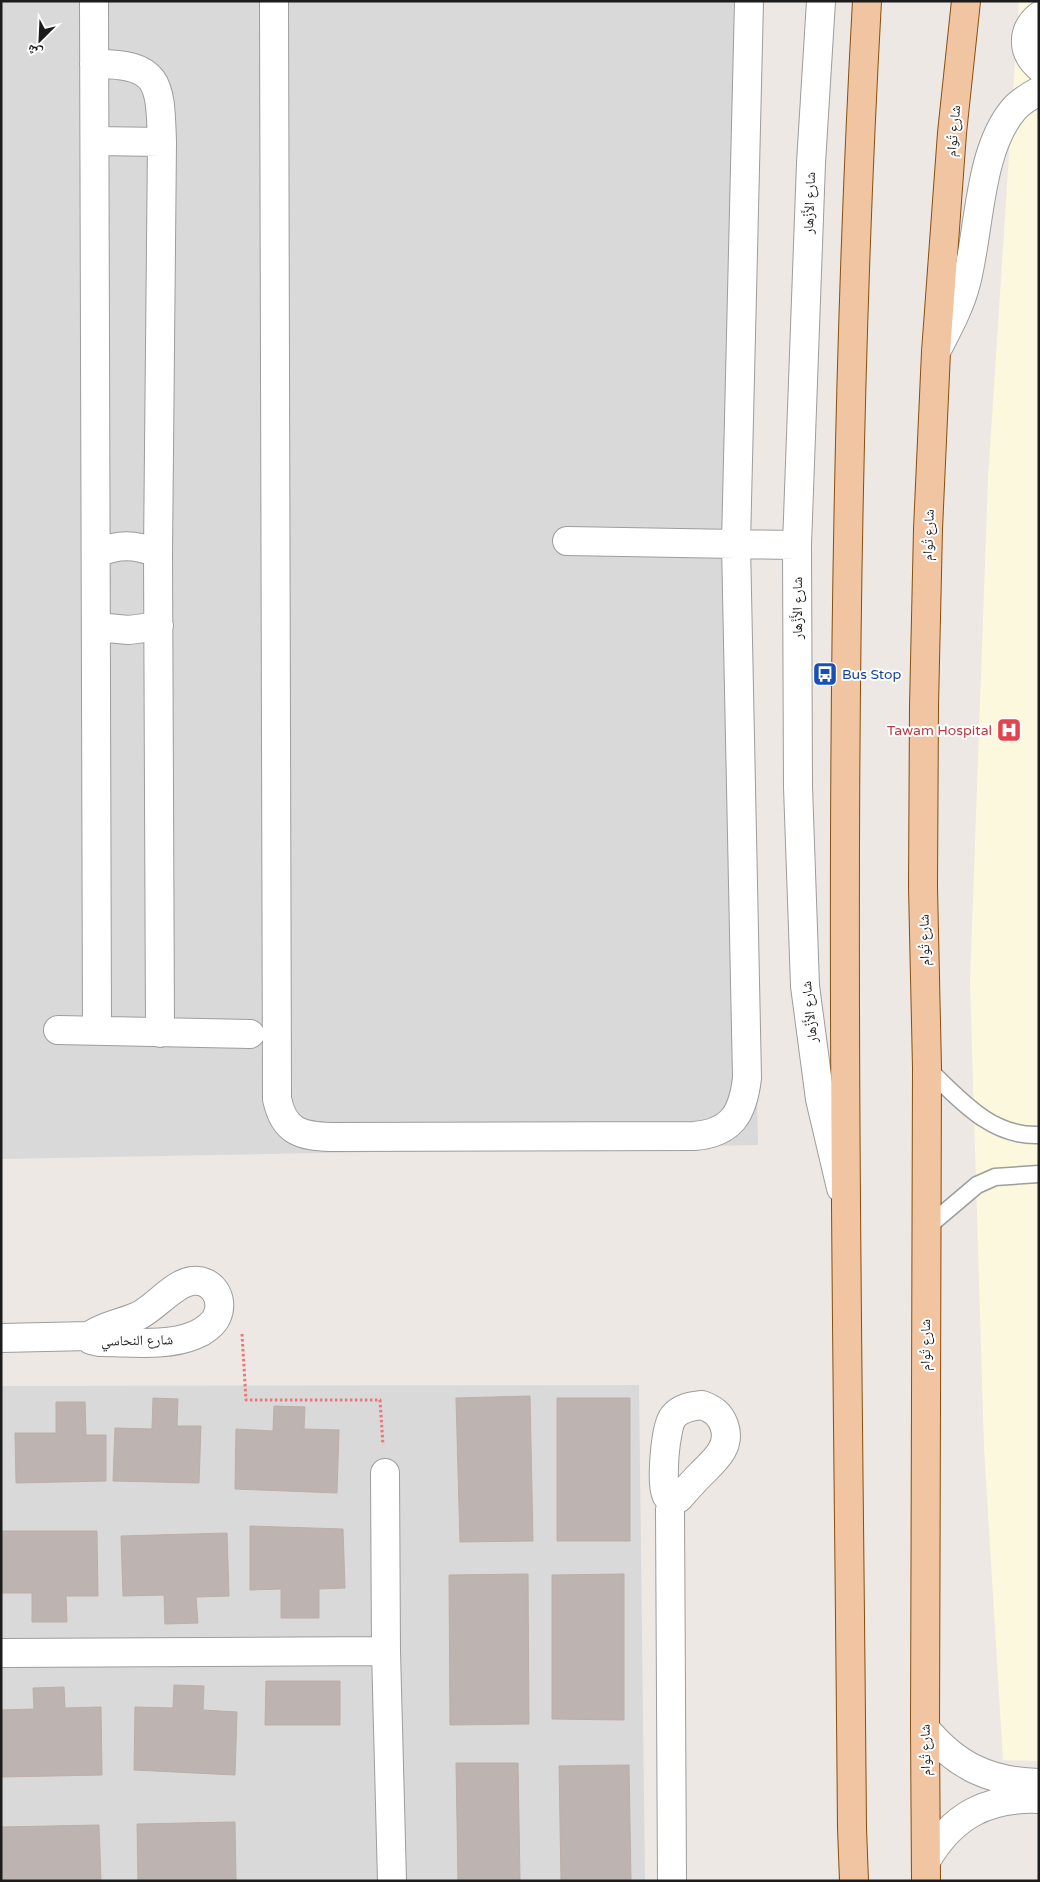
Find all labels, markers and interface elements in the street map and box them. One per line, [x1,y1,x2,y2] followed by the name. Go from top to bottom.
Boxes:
[15,15,65,65] north arrow
[25,41,45,62] text: ش
[943,105,965,158] street label: شارع تُوام
[799,172,820,235] street label: شارع الأَزْهار
[919,509,939,561] street label: شارع تُوام
[788,577,807,640] street label: شارع الأَزْهار
[812,661,838,687] bus stop icon: Bus Stop
[842,666,902,683] place label: Bus Stop
[996,717,1022,743] hospital icon: Tawam Hospital
[887,722,992,739] place label: Tawam Hospital
[916,914,934,966] street label: شارع تُوام
[797,980,822,1045] street label: شارع الأَزْهار
[917,1319,935,1371] street label: شارع تُوام
[101,1331,173,1352] street label: شارع النحاسي
[917,1724,935,1776] street label: شارع تُوام

